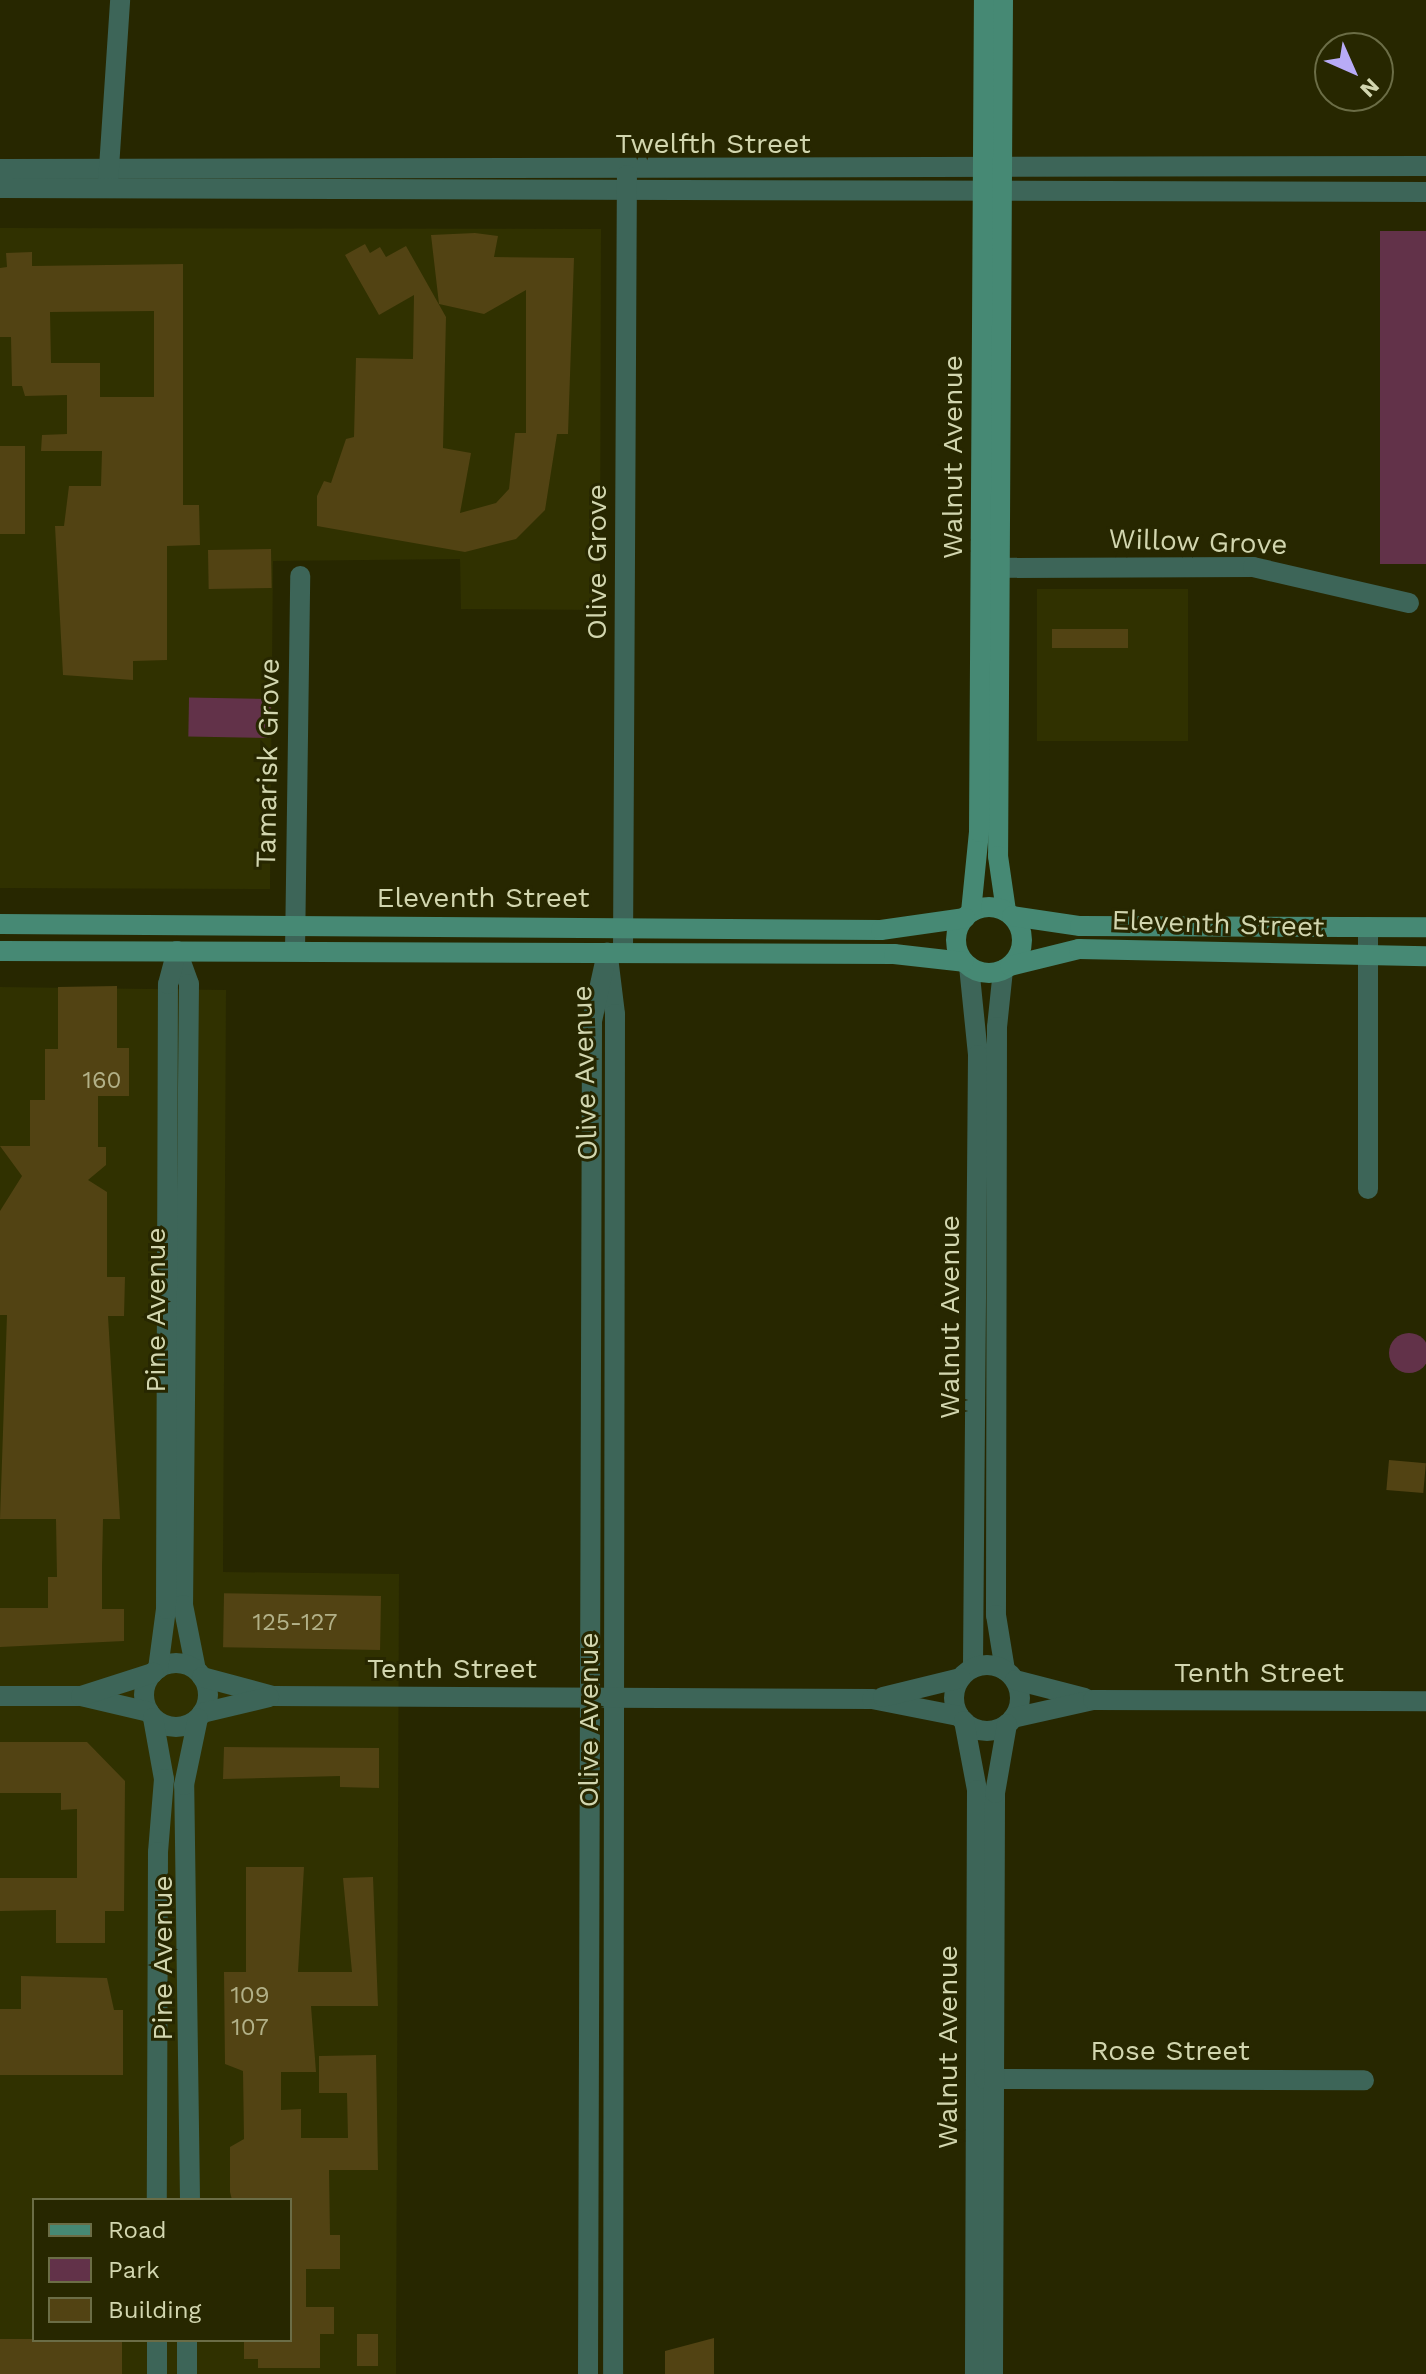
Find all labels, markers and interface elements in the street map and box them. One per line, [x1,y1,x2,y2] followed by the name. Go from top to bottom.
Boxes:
[1314,32,1394,112] north arrow
[1355,73,1385,103] text: N
[615,127,811,161] street label: Twelfth Street
[936,354,970,560] street label: Walnut Avenue
[580,484,614,640] street label: Olive Grove
[1108,522,1288,562] street label: Willow Grove
[249,658,287,868] street label: Tamarisk Grove
[377,881,589,915] street label: Eleventh Street
[1111,903,1325,945] street label: Eleventh Street
[565,984,605,1162] street label: Olive Avenue
[83,1067,121,1095] house number: 160
[933,1214,967,1420] street label: Walnut Avenue
[139,1227,173,1393] street label: Pine Avenue
[253,1609,337,1637] house number: 125-127
[572,1632,606,1808] street label: Olive Avenue
[367,1652,537,1686] street label: Tenth Street
[1174,1656,1344,1690] street label: Tenth Street
[146,1875,180,2041] street label: Pine Avenue
[931,1944,965,2150] street label: Walnut Avenue
[230,1982,270,2010] house number: 109
[231,2014,269,2042] house number: 107
[1090,2034,1250,2068] street label: Rose Street
[32,2198,292,2342] legend
[108,2216,167,2244] text: Road
[108,2256,160,2284] text: Park
[108,2296,201,2324] text: Building

